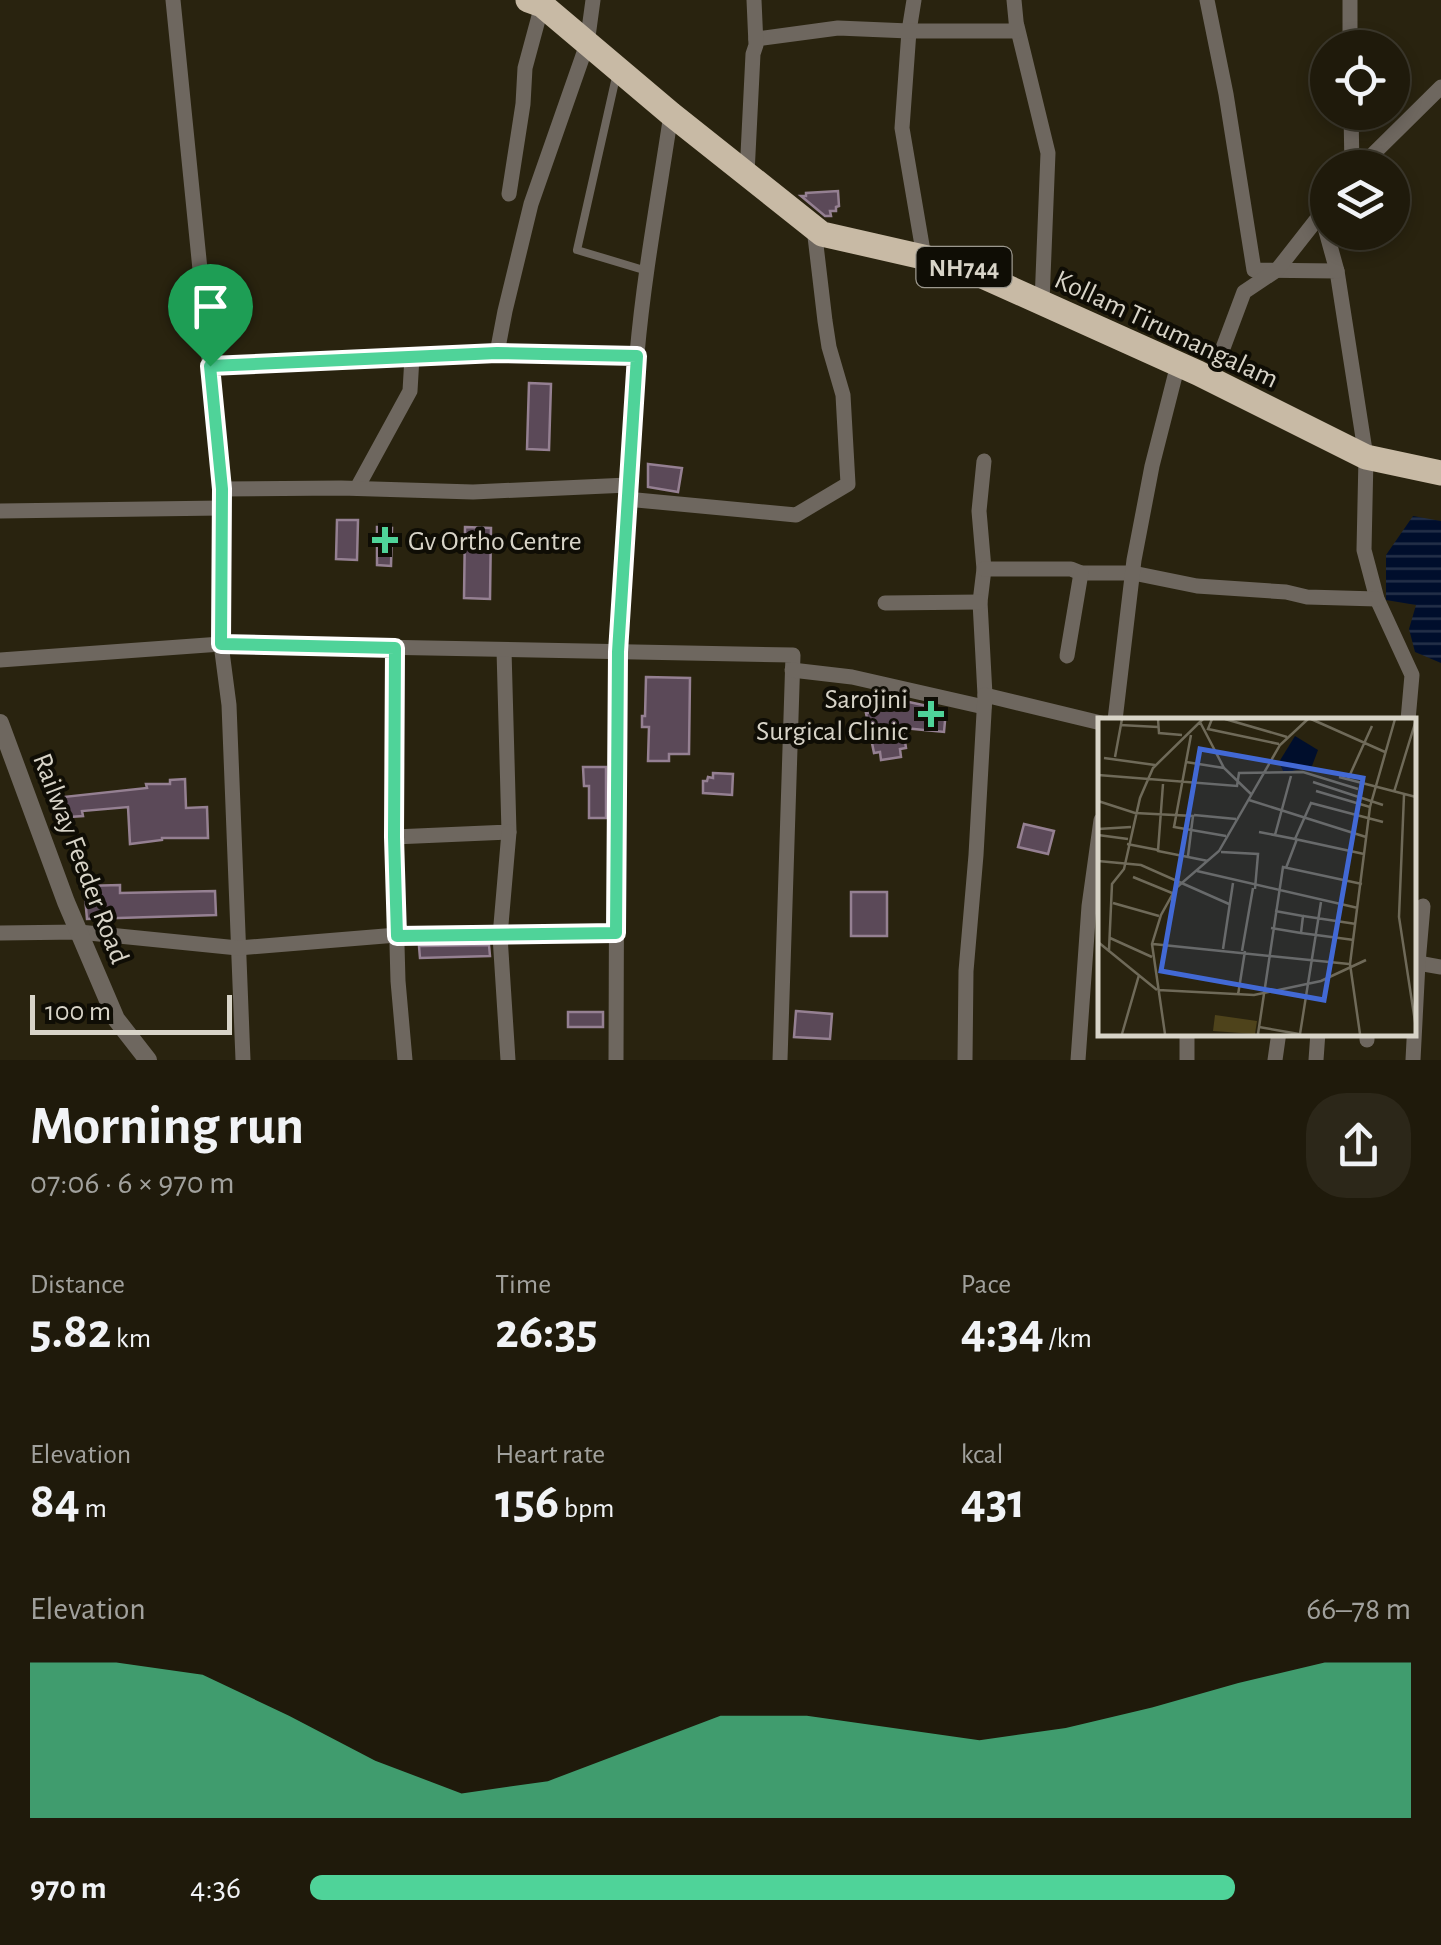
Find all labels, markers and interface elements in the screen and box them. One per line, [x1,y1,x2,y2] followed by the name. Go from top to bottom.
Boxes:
[1310,30,1410,250] map controls
[1310,30,1410,130] button: locate
[1310,150,1410,250] button: layers
[916,247,1012,287] road number: NH744
[168,264,253,367] pin
[1050,266,1282,394] street label: Kollam Tirumangalam
[183,279,238,334] icon: arrive
[372,527,398,553] marker: Gv Ortho Centre
[408,528,582,556] place label: Gv Ortho Centre
[756,686,908,746] place label: Sarojini Surgical Clinic
[918,701,944,727] marker: Sarojini Surgical Clinic
[1098,718,1416,1035] inset map
[27,750,133,968] street label: Railway Feeder Road
[30,990,232,1034] scale bar
[45,998,111,1026] text: 100 m
[1306,1093,1411,1198] button: share
[30,1099,304,1154] text: Morning run
[30,1167,235,1199] text: 07:06 · 6 × 970 m
[30,1271,125,1299] text: Distance
[495,1271,551,1299] text: Time
[961,1271,1011,1299] text: Pace
[30,1307,111,1357] text: 5.82
[495,1307,598,1357] text: 26:35
[961,1307,1044,1357] text: 4:34
[111,1325,151,1353] text: km
[1044,1325,1092,1353] text: /km
[30,1441,131,1469] text: Elevation
[495,1441,605,1469] text: Heart rate
[961,1441,1003,1469] text: kcal
[30,1477,80,1527] text: 84
[495,1477,559,1527] text: 156
[961,1477,1025,1527] text: 431
[80,1495,107,1523] text: m
[559,1495,614,1523] text: bpm
[30,1593,146,1625] text: Elevation
[1306,1593,1411,1625] text: 66–78 m
[30,1872,107,1904] text: 970 m
[190,1872,241,1904] text: 4:36

